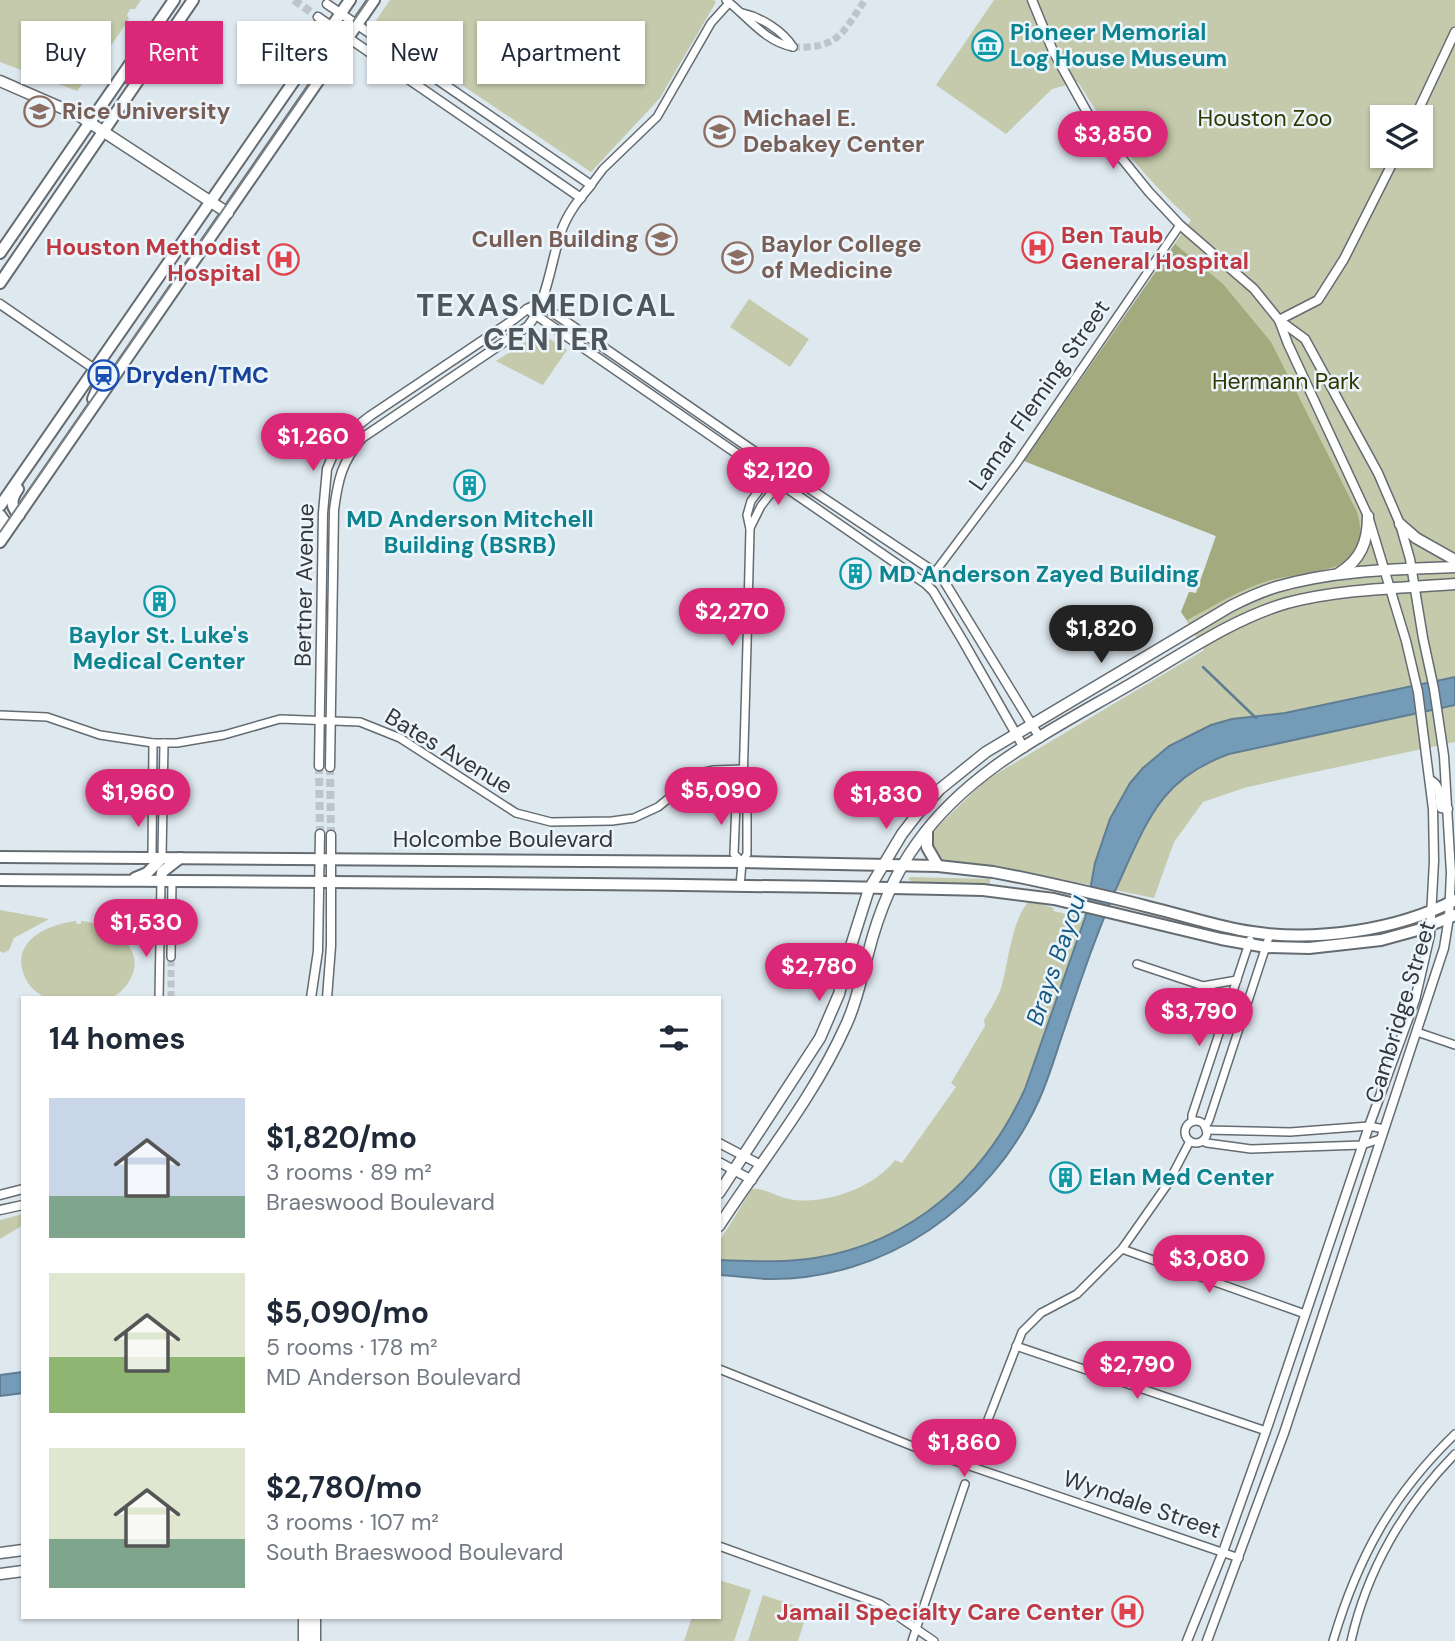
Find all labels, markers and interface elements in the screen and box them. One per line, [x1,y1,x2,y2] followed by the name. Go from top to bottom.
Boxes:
[1010,17,1227,73] place label: Pioneer Memorial Log House Museum
[21,21,111,84] chip: Buy
[125,21,223,84] chip: Rent
[237,21,353,84] chip: Filters
[367,21,463,84] chip: New
[477,21,645,84] chip: Apartment
[970,28,1004,62] museum icon: Pioneer Memorial Log House Museum
[22,94,56,128] school or university icon: Rice University
[62,96,230,126] place label: Rice University
[743,103,924,159] place label: Michael E. Debakey Center
[1198,103,1332,133] park label: Houston Zoo
[1370,105,1433,168] map controls
[1370,105,1433,168] button: layers
[1056,111,1170,171] pin: $3,850
[703,114,737,148] school or university icon: Michael E. Debakey Center
[1074,119,1152,149] text: $3,850
[1061,220,1249,276] place label: Ben Taub General Hospital
[645,222,679,256] school or university icon: Cullen Building
[472,224,639,254] place label: Cullen Building
[761,229,922,285] place label: Baylor College of Medicine
[1021,231,1055,265] hospital icon: Ben Taub General Hospital
[46,232,261,288] place label: Houston Methodist Hospital
[721,240,755,274] school or university icon: Baylor College of Medicine
[267,243,301,277] hospital icon: Houston Methodist Hospital
[416,286,678,359] district label: TEXAS MEDICAL CENTER
[962,294,1116,496] street label: Lamar Fleming Street
[86,358,120,392] station icon: Dryden/TMC
[126,360,269,390] place label: Dryden/TMC
[1212,366,1360,396] park label: Hermann Park
[256,414,370,473] pin: $1,260
[277,421,349,451] text: $1,260
[721,448,835,507] pin: $2,120
[743,455,813,485] text: $2,120
[453,468,487,502] building icon: MD Anderson Mitchell Building (BSRB)
[288,503,320,667] street label: Bertner Avenue
[346,504,594,560] place label: MD Anderson Mitchell Building (BSRB)
[839,557,873,591] building icon: MD Anderson Zayed Building
[879,559,1200,589] place label: MD Anderson Zayed Building
[142,584,176,618] building icon: Baylor St. Luke's Medical Center
[675,588,789,648] pin: $2,270
[695,596,769,626] text: $2,270
[1044,606,1158,665] pin: $1,820
[1065,613,1137,643] text: $1,820
[69,620,249,676] place label: Baylor St. Luke's Medical Center
[380,701,518,801] street label: Bates Avenue
[664,768,778,827] pin: $5,090
[81,770,195,829] pin: $1,960
[829,772,943,831] pin: $1,830
[681,775,761,805] text: $5,090
[101,777,175,807] text: $1,960
[850,779,922,809] text: $1,830
[393,824,613,854] street label: Holcombe Boulevard
[1019,890,1092,1029] water label: Brays Bayou
[89,900,203,959] pin: $1,530
[110,907,182,937] text: $1,530
[1358,917,1442,1107] street label: Cambridge Street
[762,944,876,1003] pin: $2,780
[781,951,857,981] text: $2,780
[1142,988,1256,1048] pin: $3,790
[1161,996,1237,1026] text: $3,790
[49,1019,186,1058] text: 14 homes
[655,1019,693,1057] icon: filters
[266,1118,417,1157] text: $1,820/mo
[105,1126,189,1210] icon: home
[266,1157,432,1187] text: 3 rooms · 89 m²
[1049,1160,1083,1194] building icon: Elan Med Center
[1089,1162,1274,1192] place label: Elan Med Center
[266,1187,495,1217] text: Braeswood Boulevard
[1152,1236,1266,1295] pin: $3,080
[1169,1243,1249,1273] text: $3,080
[266,1293,429,1332] text: $5,090/mo
[105,1301,189,1385] icon: home
[266,1332,438,1362] text: 5 rooms · 178 m²
[1080,1342,1194,1401] pin: $2,790
[1099,1349,1175,1379] text: $2,790
[266,1362,521,1392] text: MD Anderson Boulevard
[907,1420,1021,1479] pin: $1,860
[927,1427,1001,1457] text: $1,860
[1059,1463,1225,1545] street label: Wyndale Street
[266,1468,422,1507] text: $2,780/mo
[105,1476,189,1560] icon: home
[266,1507,439,1537] text: 3 rooms · 107 m²
[266,1537,563,1567] text: South Braeswood Boulevard
[1110,1595,1144,1629] hospital icon: Jamail Specialty Care Center
[776,1597,1104,1627] place label: Jamail Specialty Care Center

